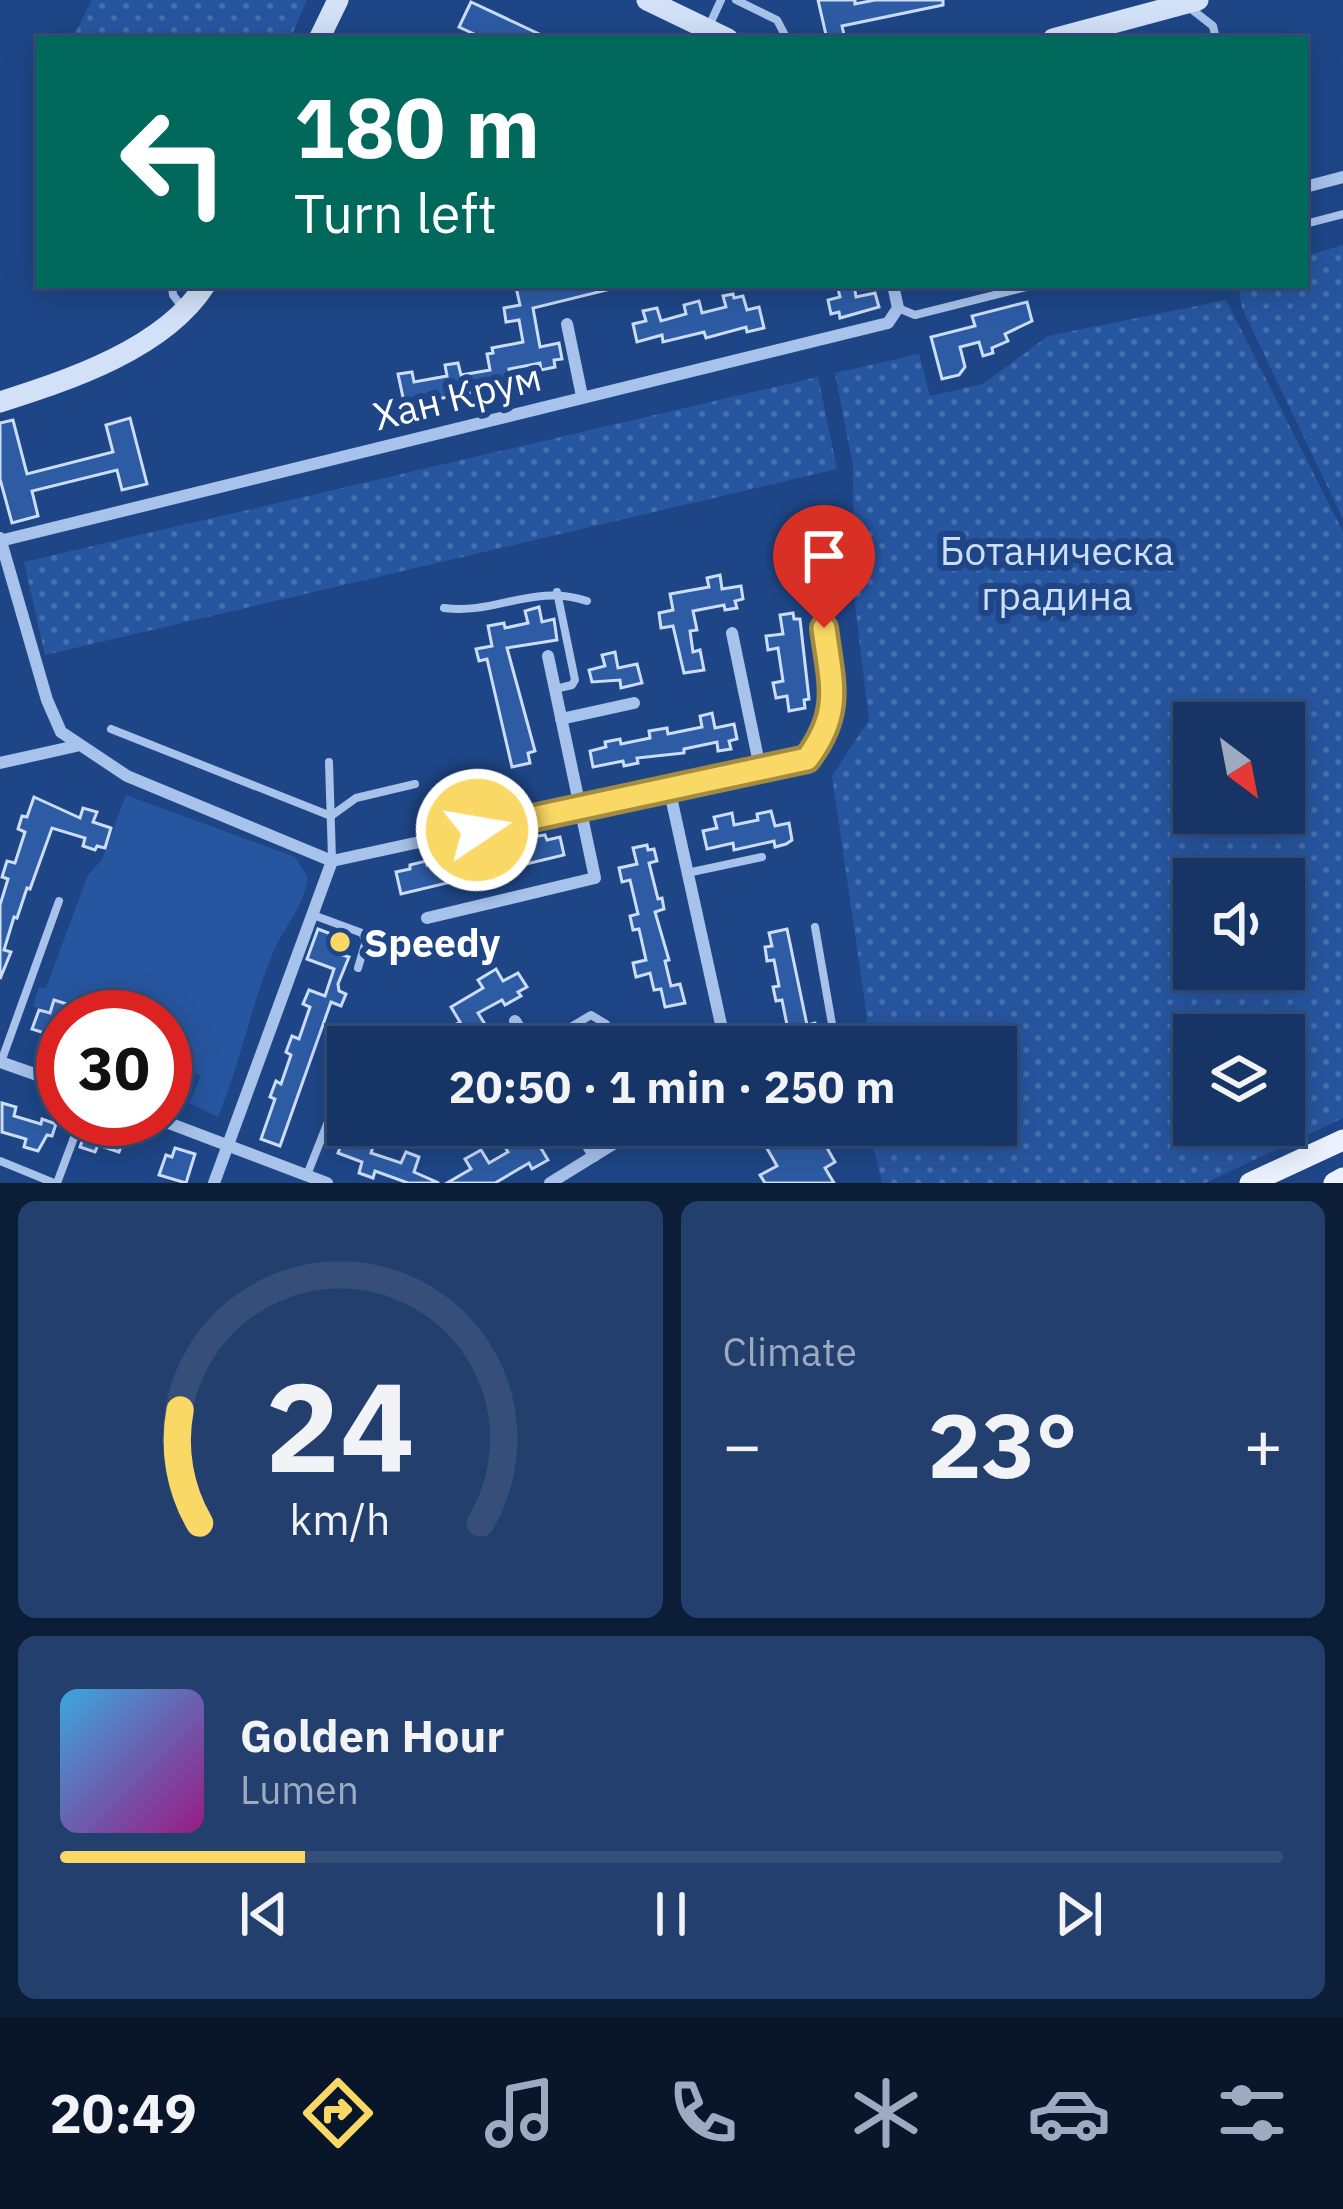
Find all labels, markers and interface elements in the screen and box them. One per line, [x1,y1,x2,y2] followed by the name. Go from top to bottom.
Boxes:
[294,72,540,181] text: 180 m
[96,84,252,240] icon: left
[294,178,497,248] text: Turn left
[368,351,546,441] street label: Хан Крум
[773,505,875,628] pin
[791,523,857,589] icon: arrive
[940,525,1174,621] park label: Ботаническа градина
[1173,702,1305,834] north arrow
[1173,702,1305,1146] map controls
[414,767,540,893] position arrow
[1173,858,1305,990] button: sound
[364,917,501,968] place label: Speedy
[327,929,353,955] marker: Speedy
[36,990,192,1146] speed limit sign: 30
[1173,1014,1305,1146] button: layers
[449,1057,895,1115] text: 20:50 · 1 min · 250 m
[723,1326,857,1377] text: Climate
[265,1344,415,1506] text: 24
[928,1386,1078,1503] text: 23°
[723,1401,762,1487] text: −
[1243,1401,1283,1487] text: +
[290,1490,391,1546] text: km/h
[240,1706,504,1764] text: Golden Hour
[240,1764,359,1815] text: Lumen
[231,1881,297,1947] icon: previous
[638,1881,704,1947] icon: pause
[1046,1881,1112,1947] icon: next
[296,2071,380,2155] icon: directions
[478,2071,562,2155] icon: music
[661,2071,745,2155] icon: phone
[844,2071,928,2155] icon: climate
[1027,2071,1111,2155] icon: car
[1210,2071,1294,2155] icon: filters
[49,2078,197,2148] text: 20:49

